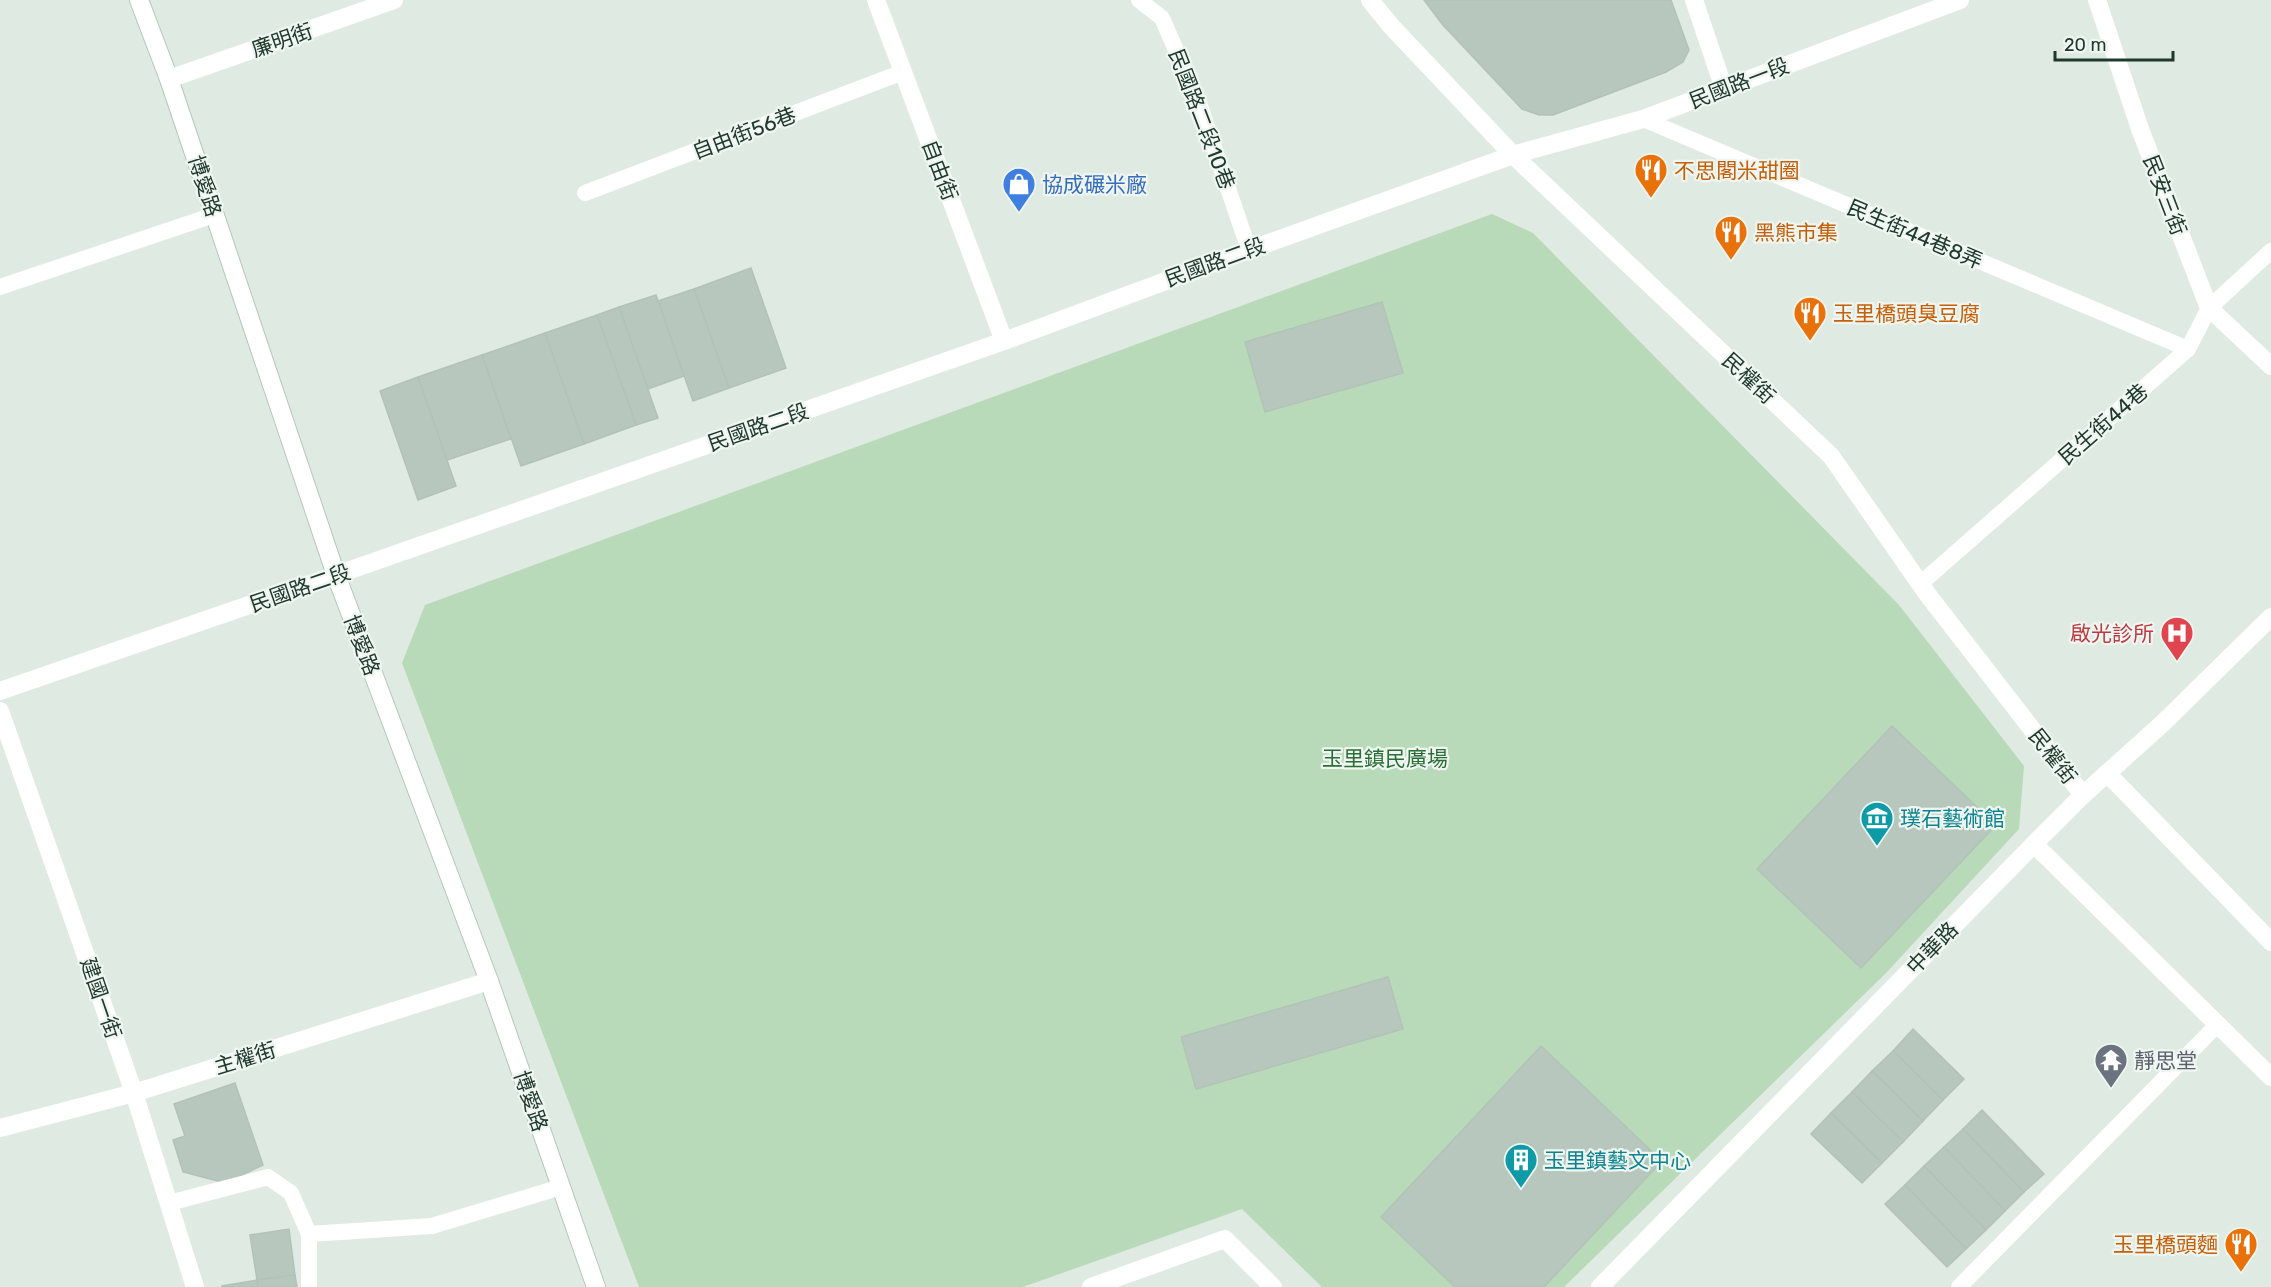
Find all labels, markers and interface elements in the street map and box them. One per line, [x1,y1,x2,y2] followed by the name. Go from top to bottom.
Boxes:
[248,18,316,62] street label: 廉明街
[2055,24,2174,62] scale bar
[2064,34,2106,56] text: 20 m
[1164,45,1240,193] street label: 民國路二段10巷
[1686,53,1792,113] street label: 民國路一段
[689,102,799,164] street label: 自由街56巷
[917,136,963,204] street label: 自由街
[2138,151,2192,239] street label: 民安三街
[183,152,227,220] street label: 博愛路
[1633,152,1669,199] restaurant icon: 不思閣米甜圈
[1674,158,1800,183] place label: 不思閣米甜圈
[1001,166,1037,213] shop icon: 協成碾米廠
[1042,172,1147,197] place label: 協成碾米廠
[1844,194,1986,274] street label: 民生街44巷8弄
[1713,214,1749,261] restaurant icon: 黑熊市集
[1754,220,1838,245] place label: 黑熊市集
[1161,232,1269,292] street label: 民國路二段
[1792,295,1828,342] restaurant icon: 玉里橋頭臭豆腐
[1833,301,1980,326] place label: 玉里橋頭臭豆腐
[1717,347,1781,409] street label: 民權街
[2053,378,2153,470] street label: 民生街44巷
[704,398,812,456] street label: 民國路二段
[246,559,354,617] street label: 民國路二段
[339,611,385,679] street label: 博愛路
[2159,615,2195,662] hospital icon: 啟光診所
[2070,621,2154,646] place label: 啟光診所
[2024,723,2082,789] street label: 民權街
[1322,746,1448,771] park label: 玉里鎮民廣場
[1859,800,1895,847] museum icon: 璞石藝術館
[1900,806,2005,831] place label: 璞石藝術館
[1901,917,1963,979] street label: 中華路
[76,954,126,1042] street label: 建國一街
[211,1037,279,1079] street label: 主權街
[2093,1042,2129,1089] temple icon: 靜思堂
[2134,1048,2197,1073] place label: 靜思堂
[509,1067,553,1135] street label: 博愛路
[1503,1142,1539,1189] building icon: 玉里鎮藝文中心
[1544,1148,1691,1173] place label: 玉里鎮藝文中心
[2223,1226,2259,1273] restaurant icon: 玉里橋頭麵
[2113,1232,2218,1257] place label: 玉里橋頭麵

